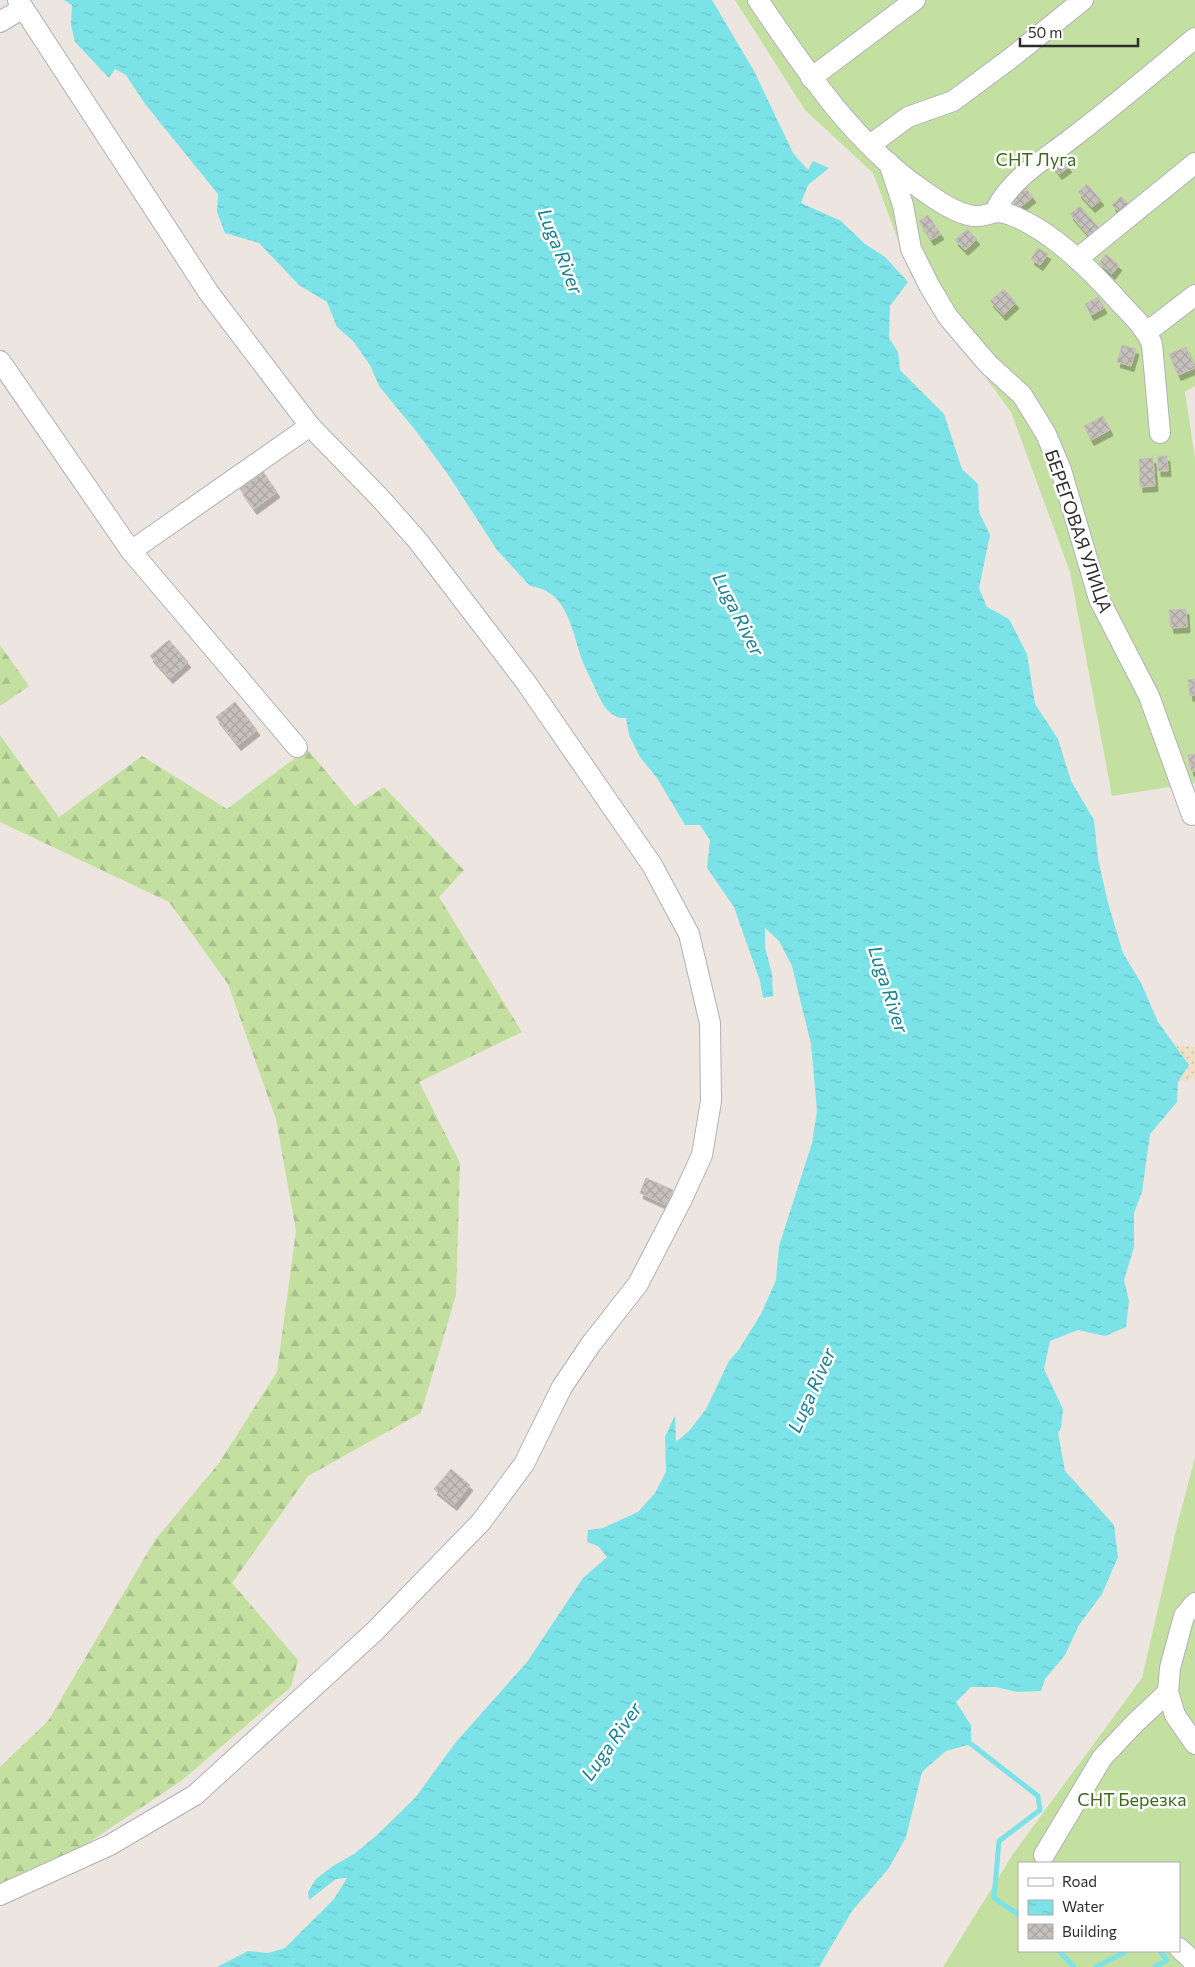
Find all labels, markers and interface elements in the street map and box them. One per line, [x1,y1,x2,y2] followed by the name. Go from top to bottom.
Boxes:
[1020,15,1138,47] scale bar
[1028,23,1062,41] text: 50 m
[996,148,1076,170] park label: СНТ Луга
[533,205,589,298] water label: Luga River
[1041,446,1117,616] street label: БЕРЕГОВАЯ УЛИЦА
[708,569,770,661] water label: Luga River
[864,943,914,1037] water label: Luga River
[782,1343,840,1436] water label: Luga River
[576,1696,647,1784] water label: Luga River
[1077,1788,1187,1810] park label: СНТ Березка
[1018,1862,1180,1952] legend
[1062,1872,1097,1890] text: Road
[1062,1897,1104,1915] text: Water
[1062,1922,1117,1940] text: Building

